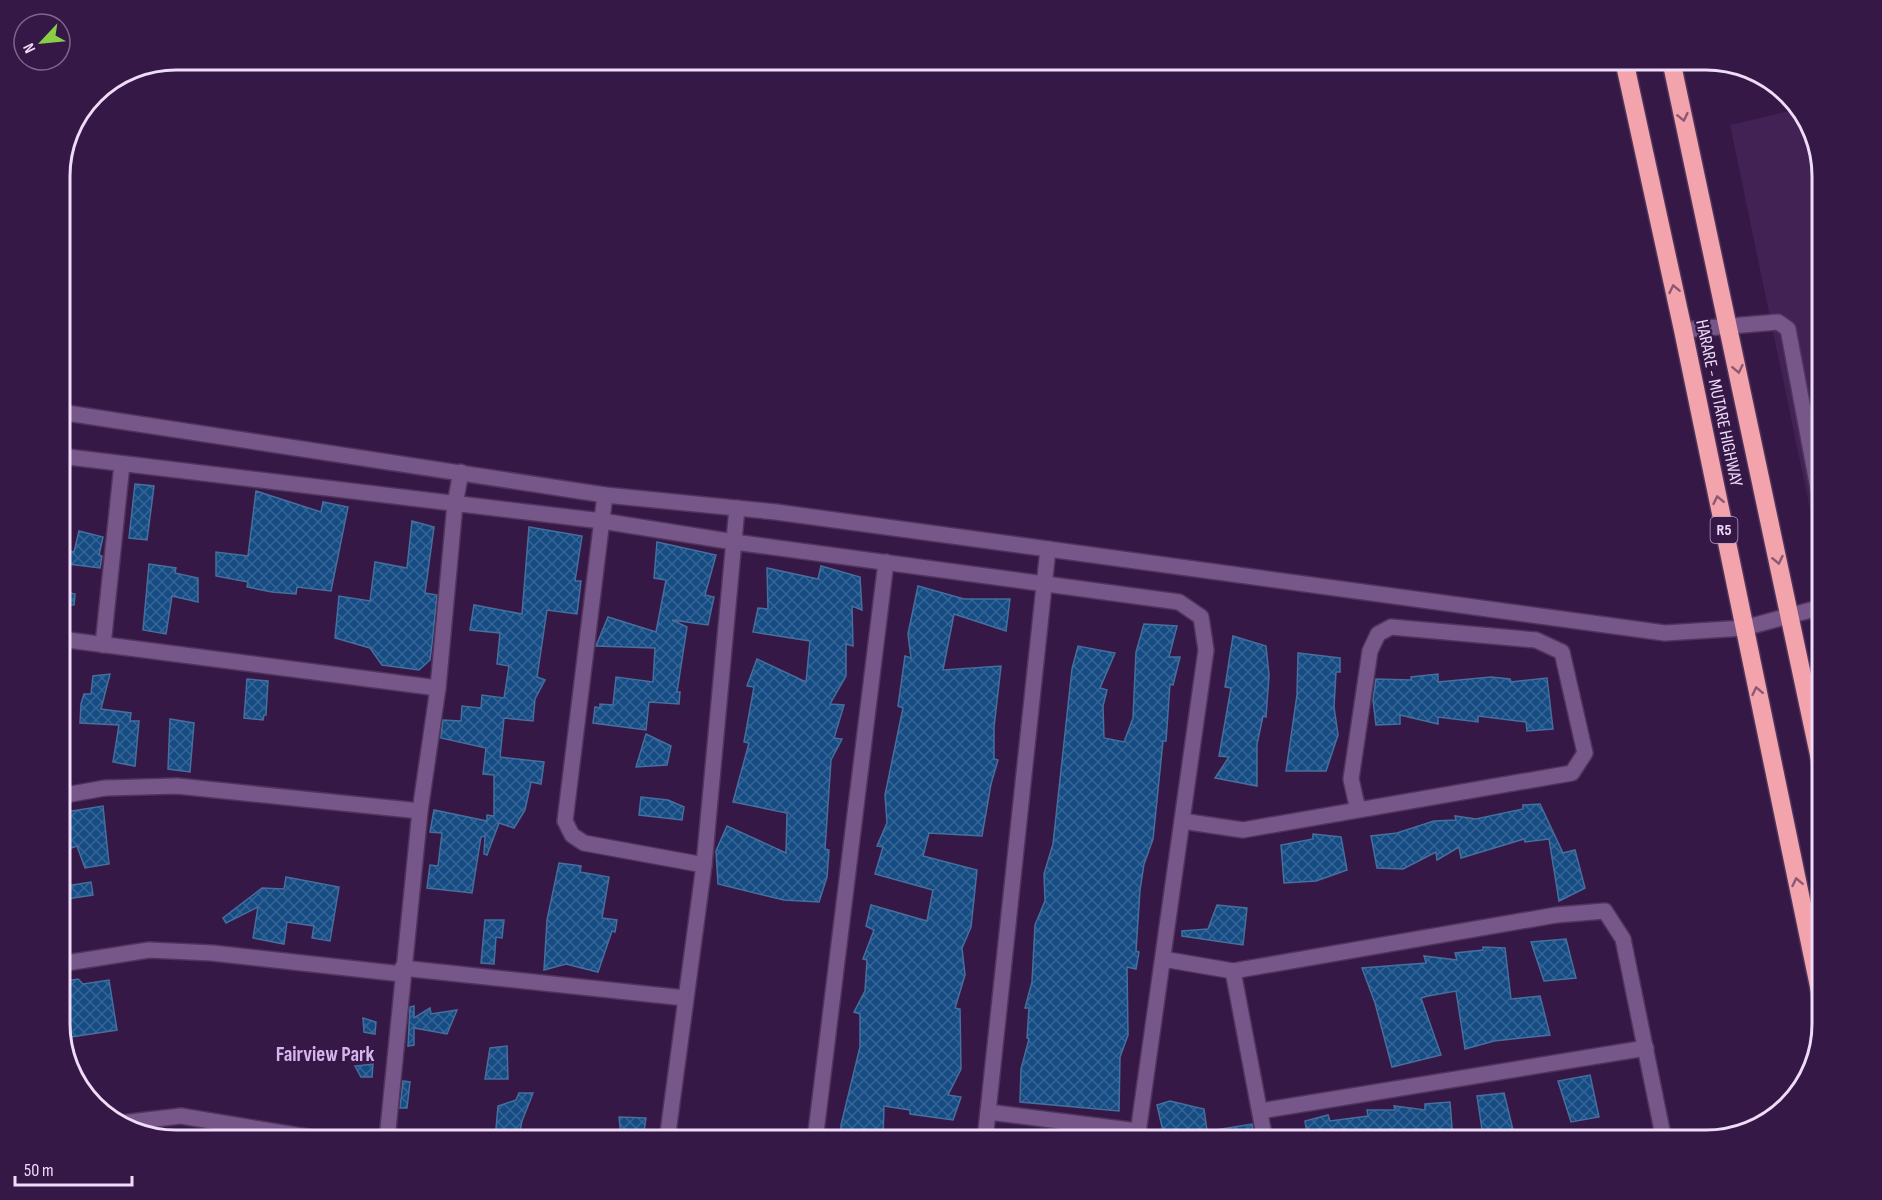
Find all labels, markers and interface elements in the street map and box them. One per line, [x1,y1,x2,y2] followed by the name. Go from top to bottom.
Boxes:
[12,12,72,72] north arrow
[19,40,40,56] text: N
[1676,112,1689,122] one-way arrow
[1668,284,1681,294] one-way arrow
[1691,318,1747,489] street label: HARARE - MUTARE HIGHWAY
[1731,364,1744,374] one-way arrow
[1712,495,1725,505] one-way arrow
[1710,517,1738,543] road number: R5
[1771,555,1784,565] one-way arrow
[1752,686,1765,696] one-way arrow
[1791,877,1804,887] one-way arrow
[276,1042,374,1067] district label: Fairview Park
[15,1149,132,1187] scale bar
[24,1160,54,1181] text: 50 m

